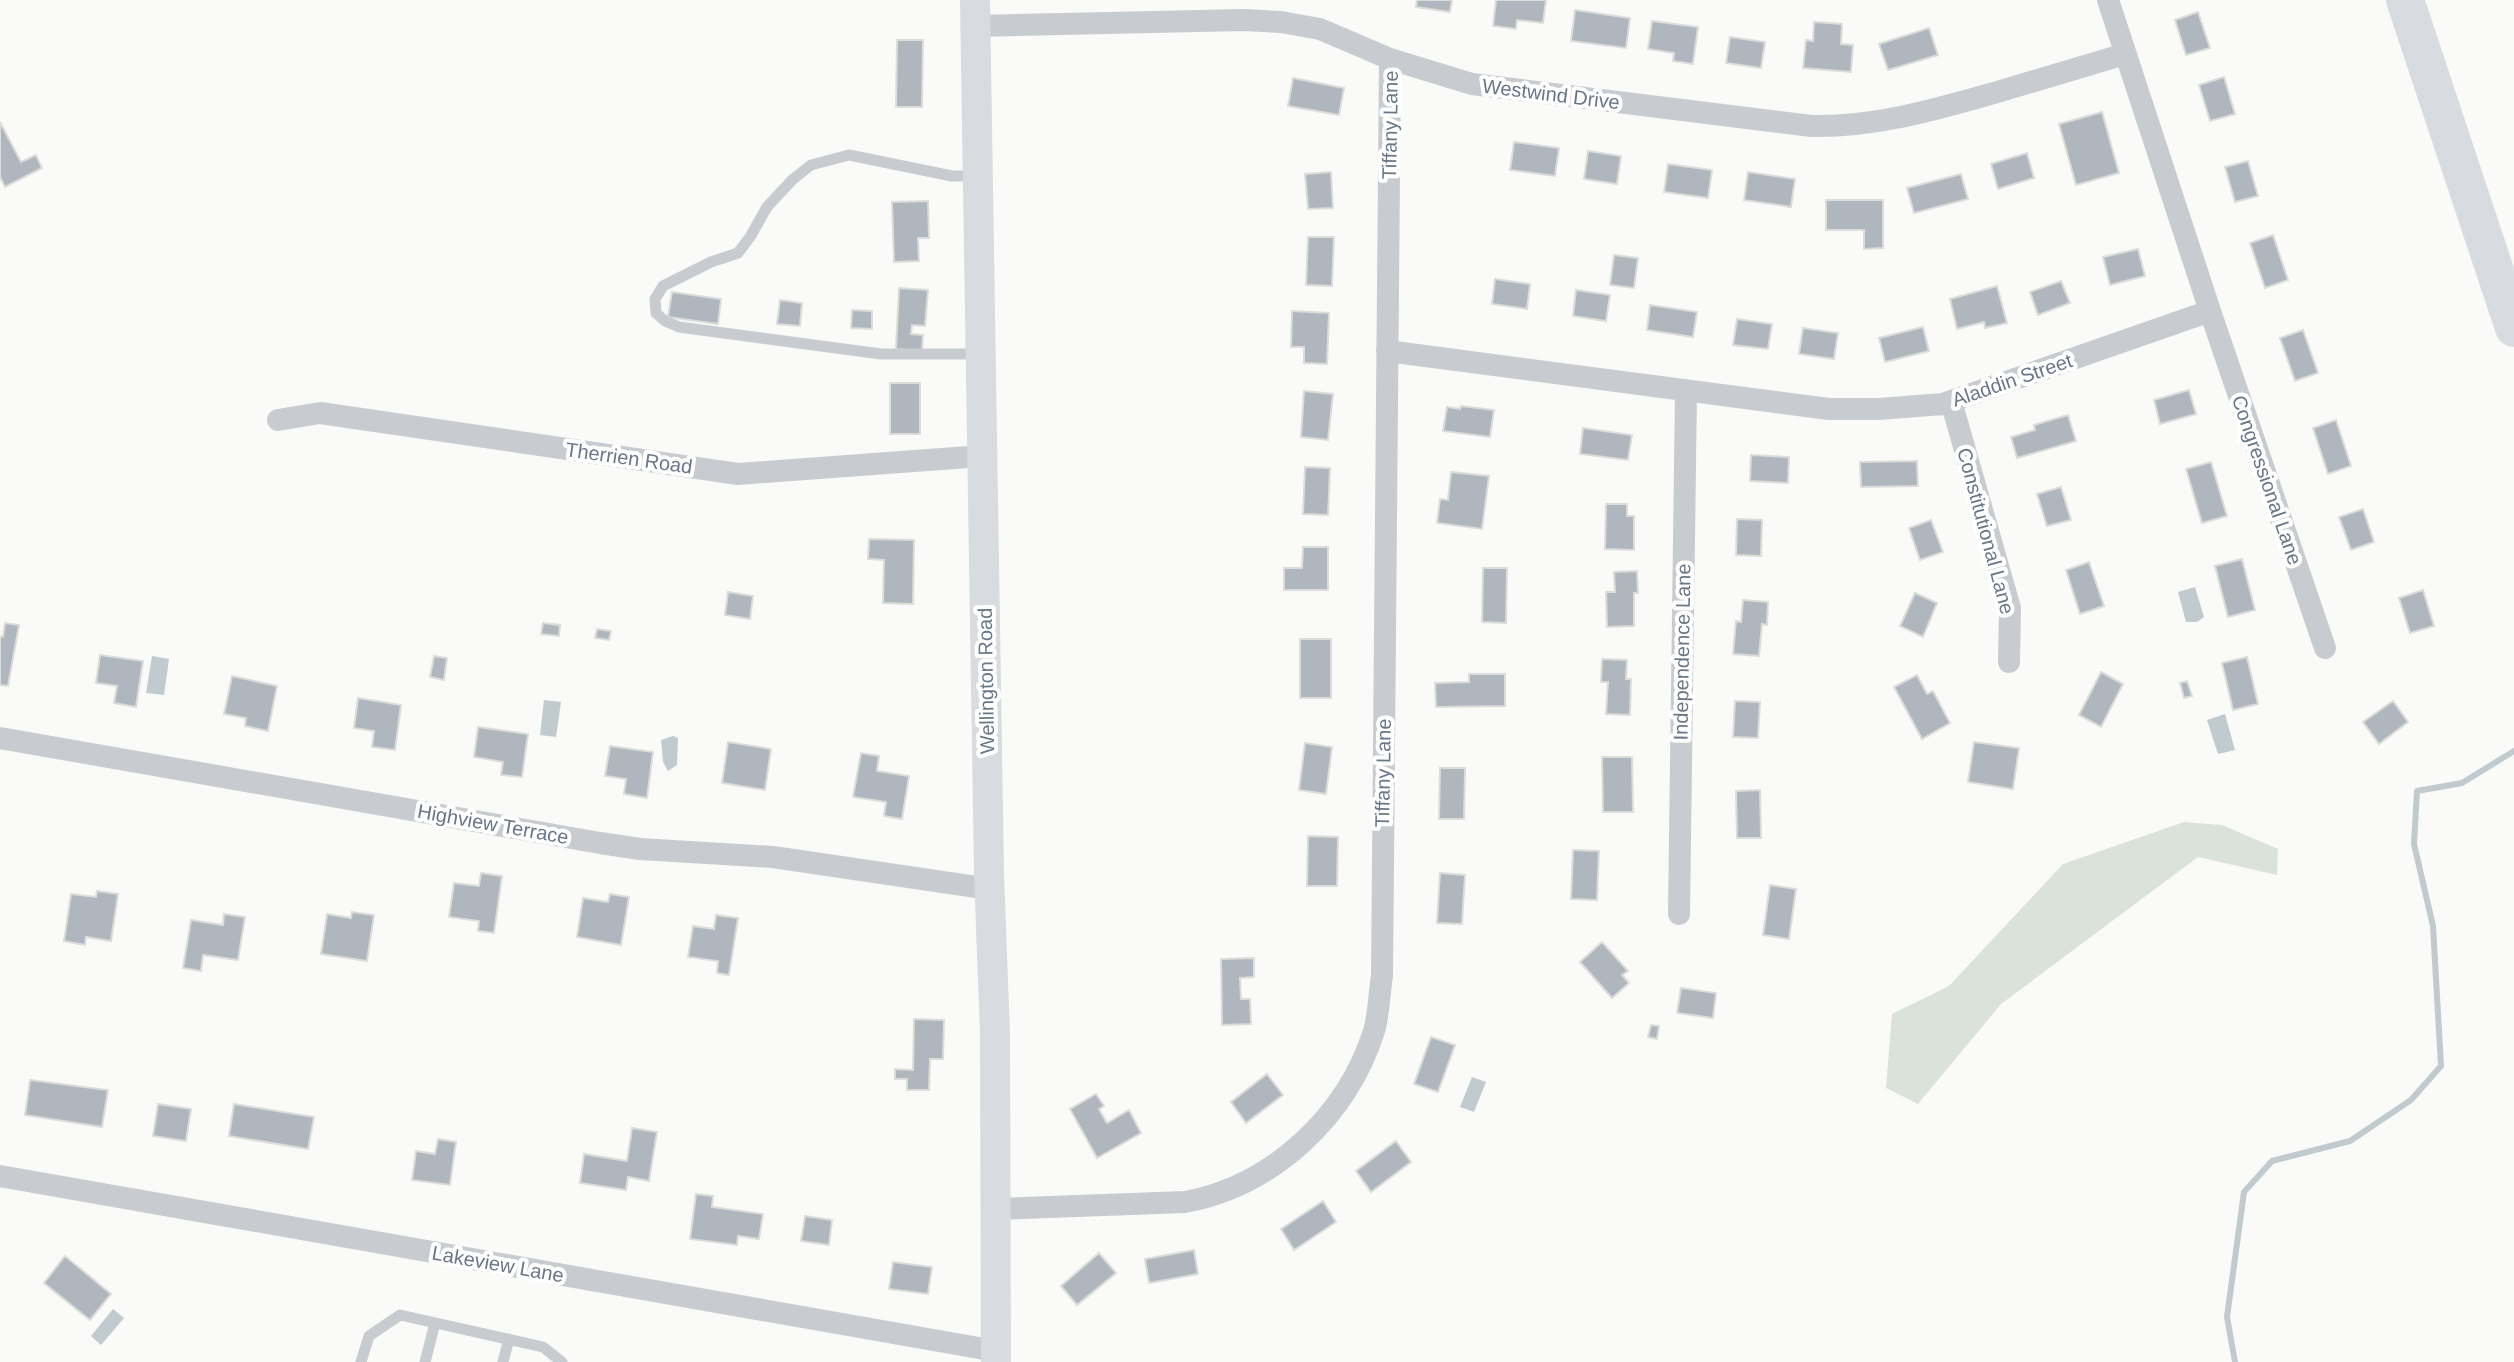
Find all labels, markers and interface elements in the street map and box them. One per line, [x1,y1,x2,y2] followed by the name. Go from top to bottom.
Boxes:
[1378,70,1402,180] street label: Tiffany Lane
[1481,75,1621,113] street label: Westwind Drive
[1949,349,2075,411] street label: Aladdin Street
[2228,392,2306,568] street label: Congressional Lane
[564,438,694,478] street label: Therrien Road
[1953,445,2019,617] street label: Constitutional Lane
[1669,563,1695,741] street label: Independence Lane
[974,608,998,754] street label: Wellington Road
[1371,718,1395,828] street label: Tiffany Lane
[416,800,570,848] street label: Highview Terrace
[430,1242,566,1286] street label: Lakeview Lane

